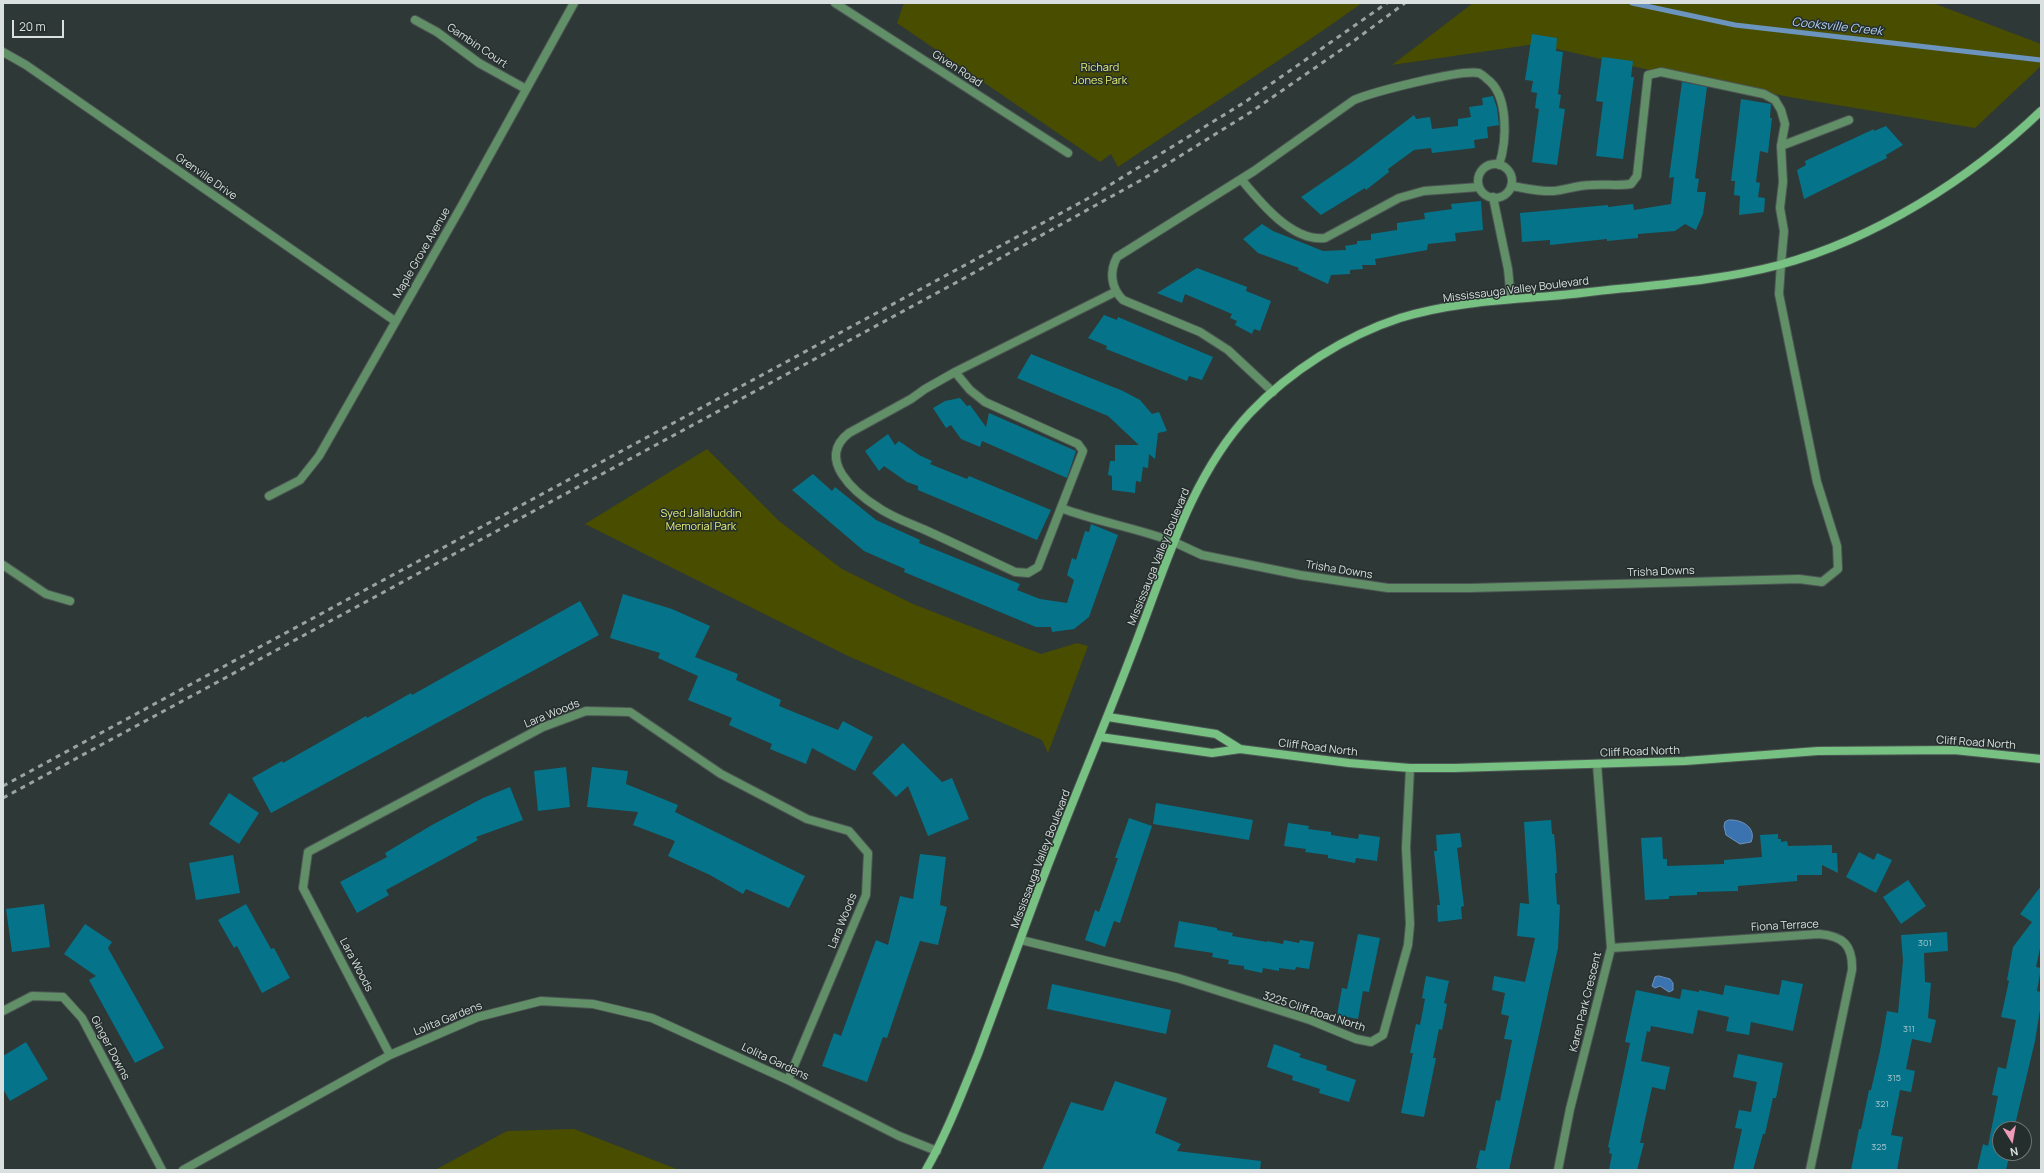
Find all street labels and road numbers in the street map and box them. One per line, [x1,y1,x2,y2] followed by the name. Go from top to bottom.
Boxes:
[444,21,510,71] street label: Gambin Court
[930,48,984,90] street label: Given Road
[173,151,239,203] street label: Grenville Drive
[391,205,453,301] street label: Maple Grove Avenue
[1442,274,1590,306] street label: Mississauga Valley Boulevard
[1125,486,1193,628] street label: Mississauga Valley Boulevard
[1305,558,1373,582] street label: Trisha Downs
[1627,564,1695,580] street label: Trisha Downs
[522,697,582,731] street label: Lara Woods
[1936,734,2016,752] street label: Cliff Road North
[1278,737,1358,759] street label: Cliff Road North
[1600,744,1680,760] street label: Cliff Road North
[1009,788,1073,930] street label: Mississauga Valley Boulevard
[826,891,860,951] street label: Lara Woods
[1751,918,1819,934] street label: Fiona Terrace
[336,936,376,994] street label: Lara Woods
[1567,951,1605,1053] street label: Karen Park Crescent
[1261,989,1367,1035] street label: 3225 Cliff Road North
[412,999,484,1039] street label: Lolita Gardens
[88,1014,132,1082] street label: Ginger Downs
[739,1041,811,1083] street label: Lolita Gardens

